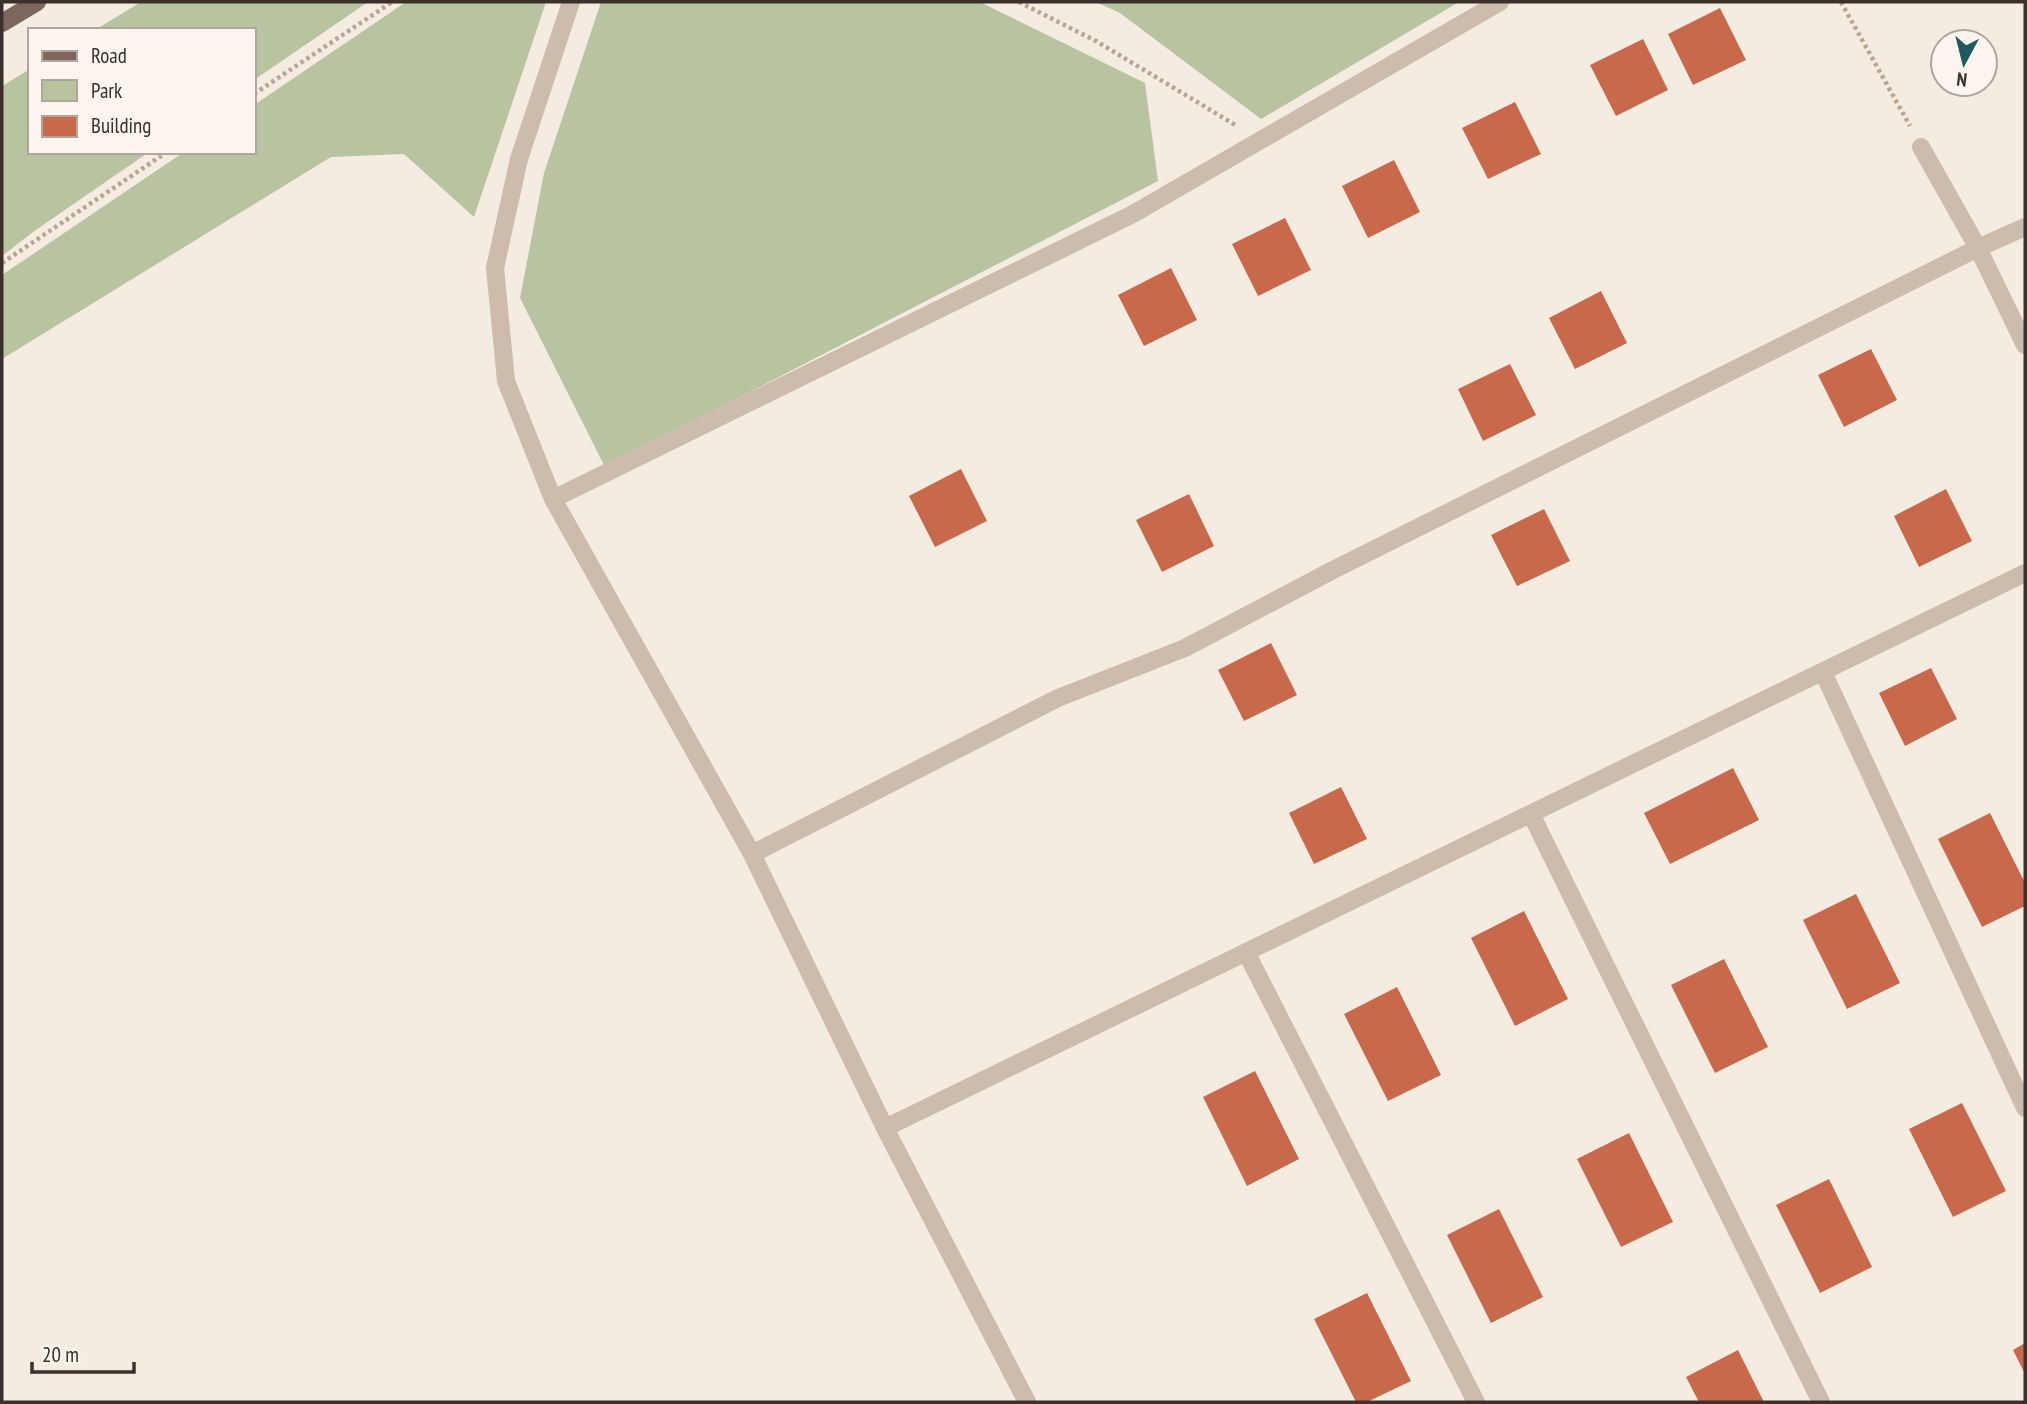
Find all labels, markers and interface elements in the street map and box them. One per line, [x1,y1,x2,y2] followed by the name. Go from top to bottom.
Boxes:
[28,28,256,154] legend
[1929,28,1999,98] north arrow
[91,42,127,69] text: Road
[1955,67,1968,92] text: N
[91,77,122,104] text: Park
[91,112,151,139] text: Building
[32,1330,133,1374] scale bar
[42,1341,79,1368] text: 20 m

